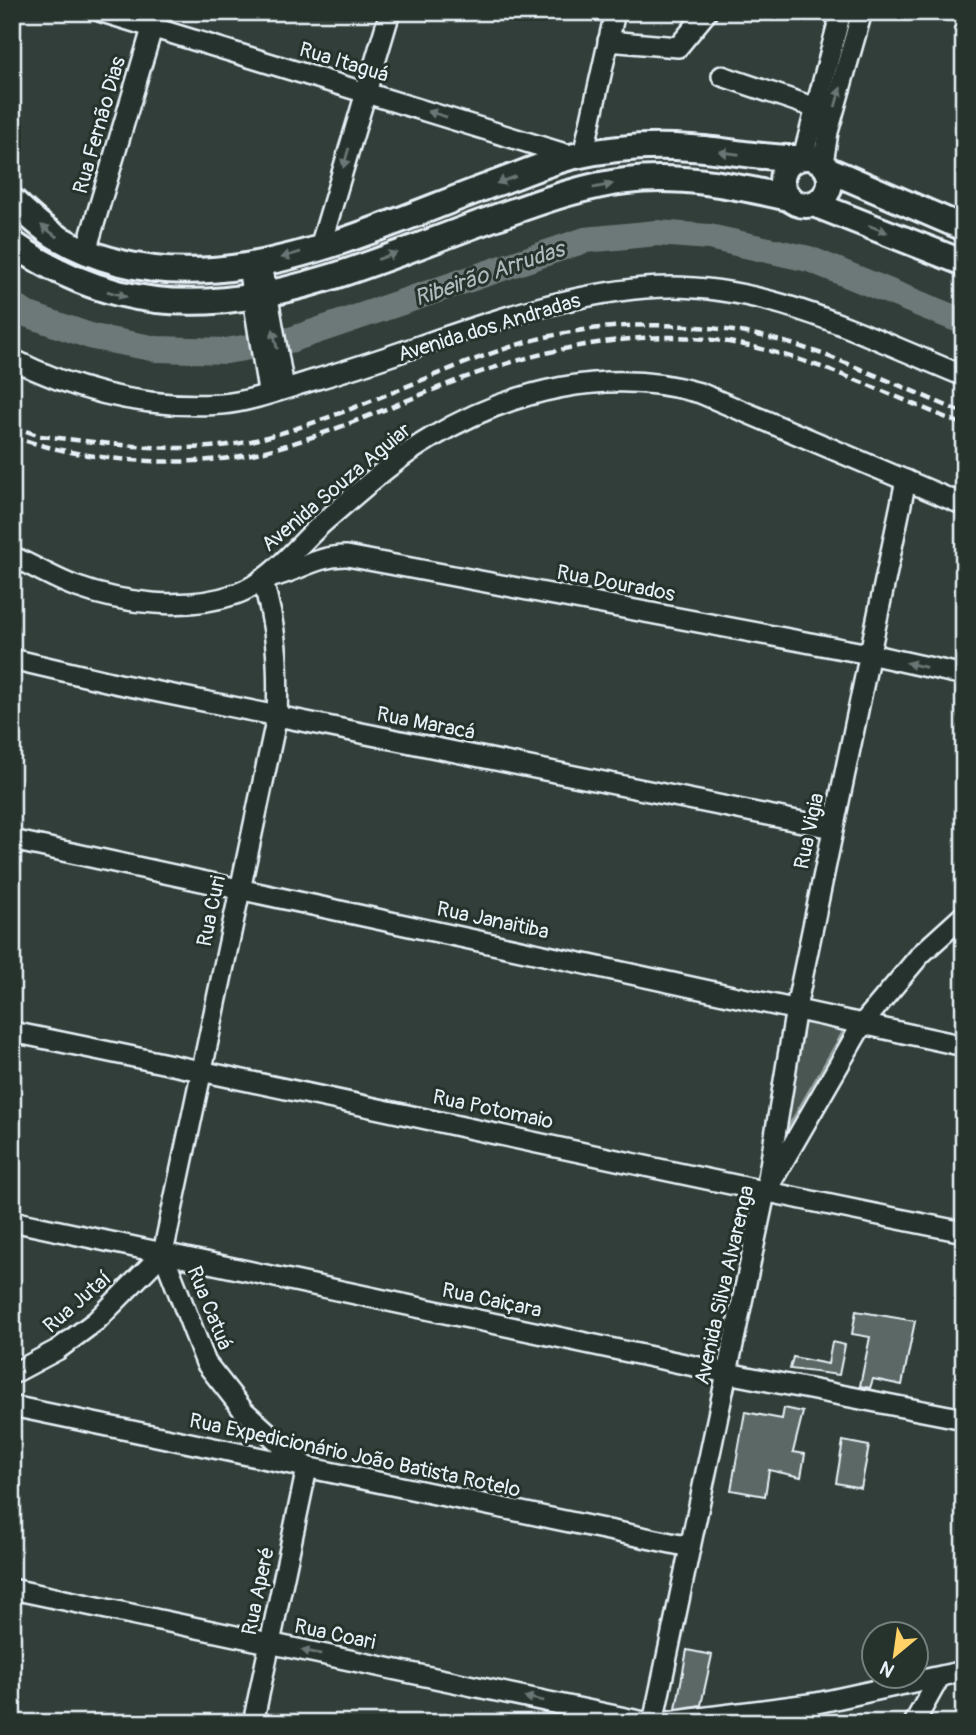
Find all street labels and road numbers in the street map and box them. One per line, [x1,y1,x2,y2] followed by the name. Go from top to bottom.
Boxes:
[296,36,392,89] street label: Rua Itaguá
[67,53,132,197] street label: Rua Fernão Dias
[395,287,584,368] street label: Avenida dos Andradas
[256,417,417,558] street label: Avenida Souza Aguiar
[555,559,678,608] street label: Rua Dourados
[374,701,477,746] street label: Rua Maracá
[788,790,831,872] street label: Rua Vigia
[191,873,232,949] street label: Rua Curi
[434,895,551,946] street label: Rua Janaitiba
[430,1084,556,1135] street label: Rua Potomaio
[688,1183,761,1387] street label: Avenida Silva Alvarenga
[181,1262,239,1354] street label: Rua Catuá
[38,1265,117,1339] street label: Rua Jutaí
[439,1277,544,1324] street label: Rua Caiçara
[187,1407,523,1504] street label: Rua Expedicionário João Batista Rotelo
[236,1544,281,1638] street label: Rua Aperé
[292,1613,378,1656] street label: Rua Coari

